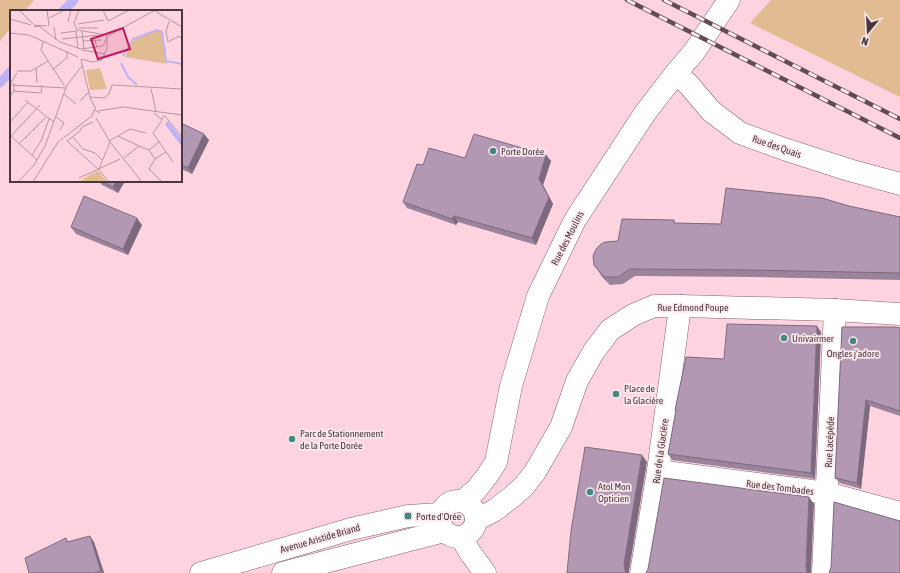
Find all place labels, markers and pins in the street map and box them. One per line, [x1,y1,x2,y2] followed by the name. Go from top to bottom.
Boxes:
[488,146,498,156] marker: Porte Dorée
[501,146,545,157] place label: Porte Dorée
[779,333,789,343] marker: Univairmer
[792,333,835,344] place label: Univairmer
[848,336,858,346] marker: Ongles j'adore
[827,348,880,359] place label: Ongles j'adore
[624,383,664,406] place label: Place de la Glacière
[611,389,621,399] marker: Place de la Glacière
[300,428,383,451] place label: Parc de Stationnement de la Porte Dorée
[287,434,297,444] marker: Parc de Stationnement de la Porte Dorée
[598,481,631,504] place label: Atol Mon Opticien
[585,487,595,497] marker: Atol Mon Opticien
[403,511,413,521] marker: Porte d'Orée
[416,511,462,522] place label: Porte d'Orée

